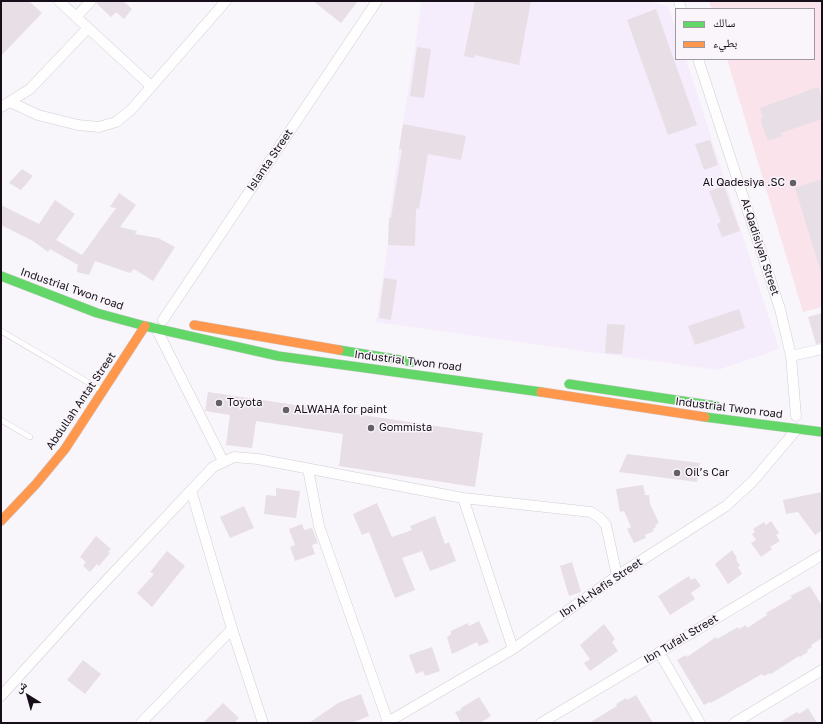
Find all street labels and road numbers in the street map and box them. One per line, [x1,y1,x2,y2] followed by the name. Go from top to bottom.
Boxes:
[245,127,295,193] street label: Islanta Street
[738,197,782,297] street label: Al-Qadisiyah Street
[19,265,125,313] street label: Industrial Twon road
[354,348,462,374] street label: Industrial Twon road
[43,350,119,452] street label: Abdullah Antat Street
[675,395,783,421] street label: Industrial Twon road
[557,555,645,621] street label: Ibn Al-Nafis Street
[642,612,720,666] street label: Ibn Tufail Street

